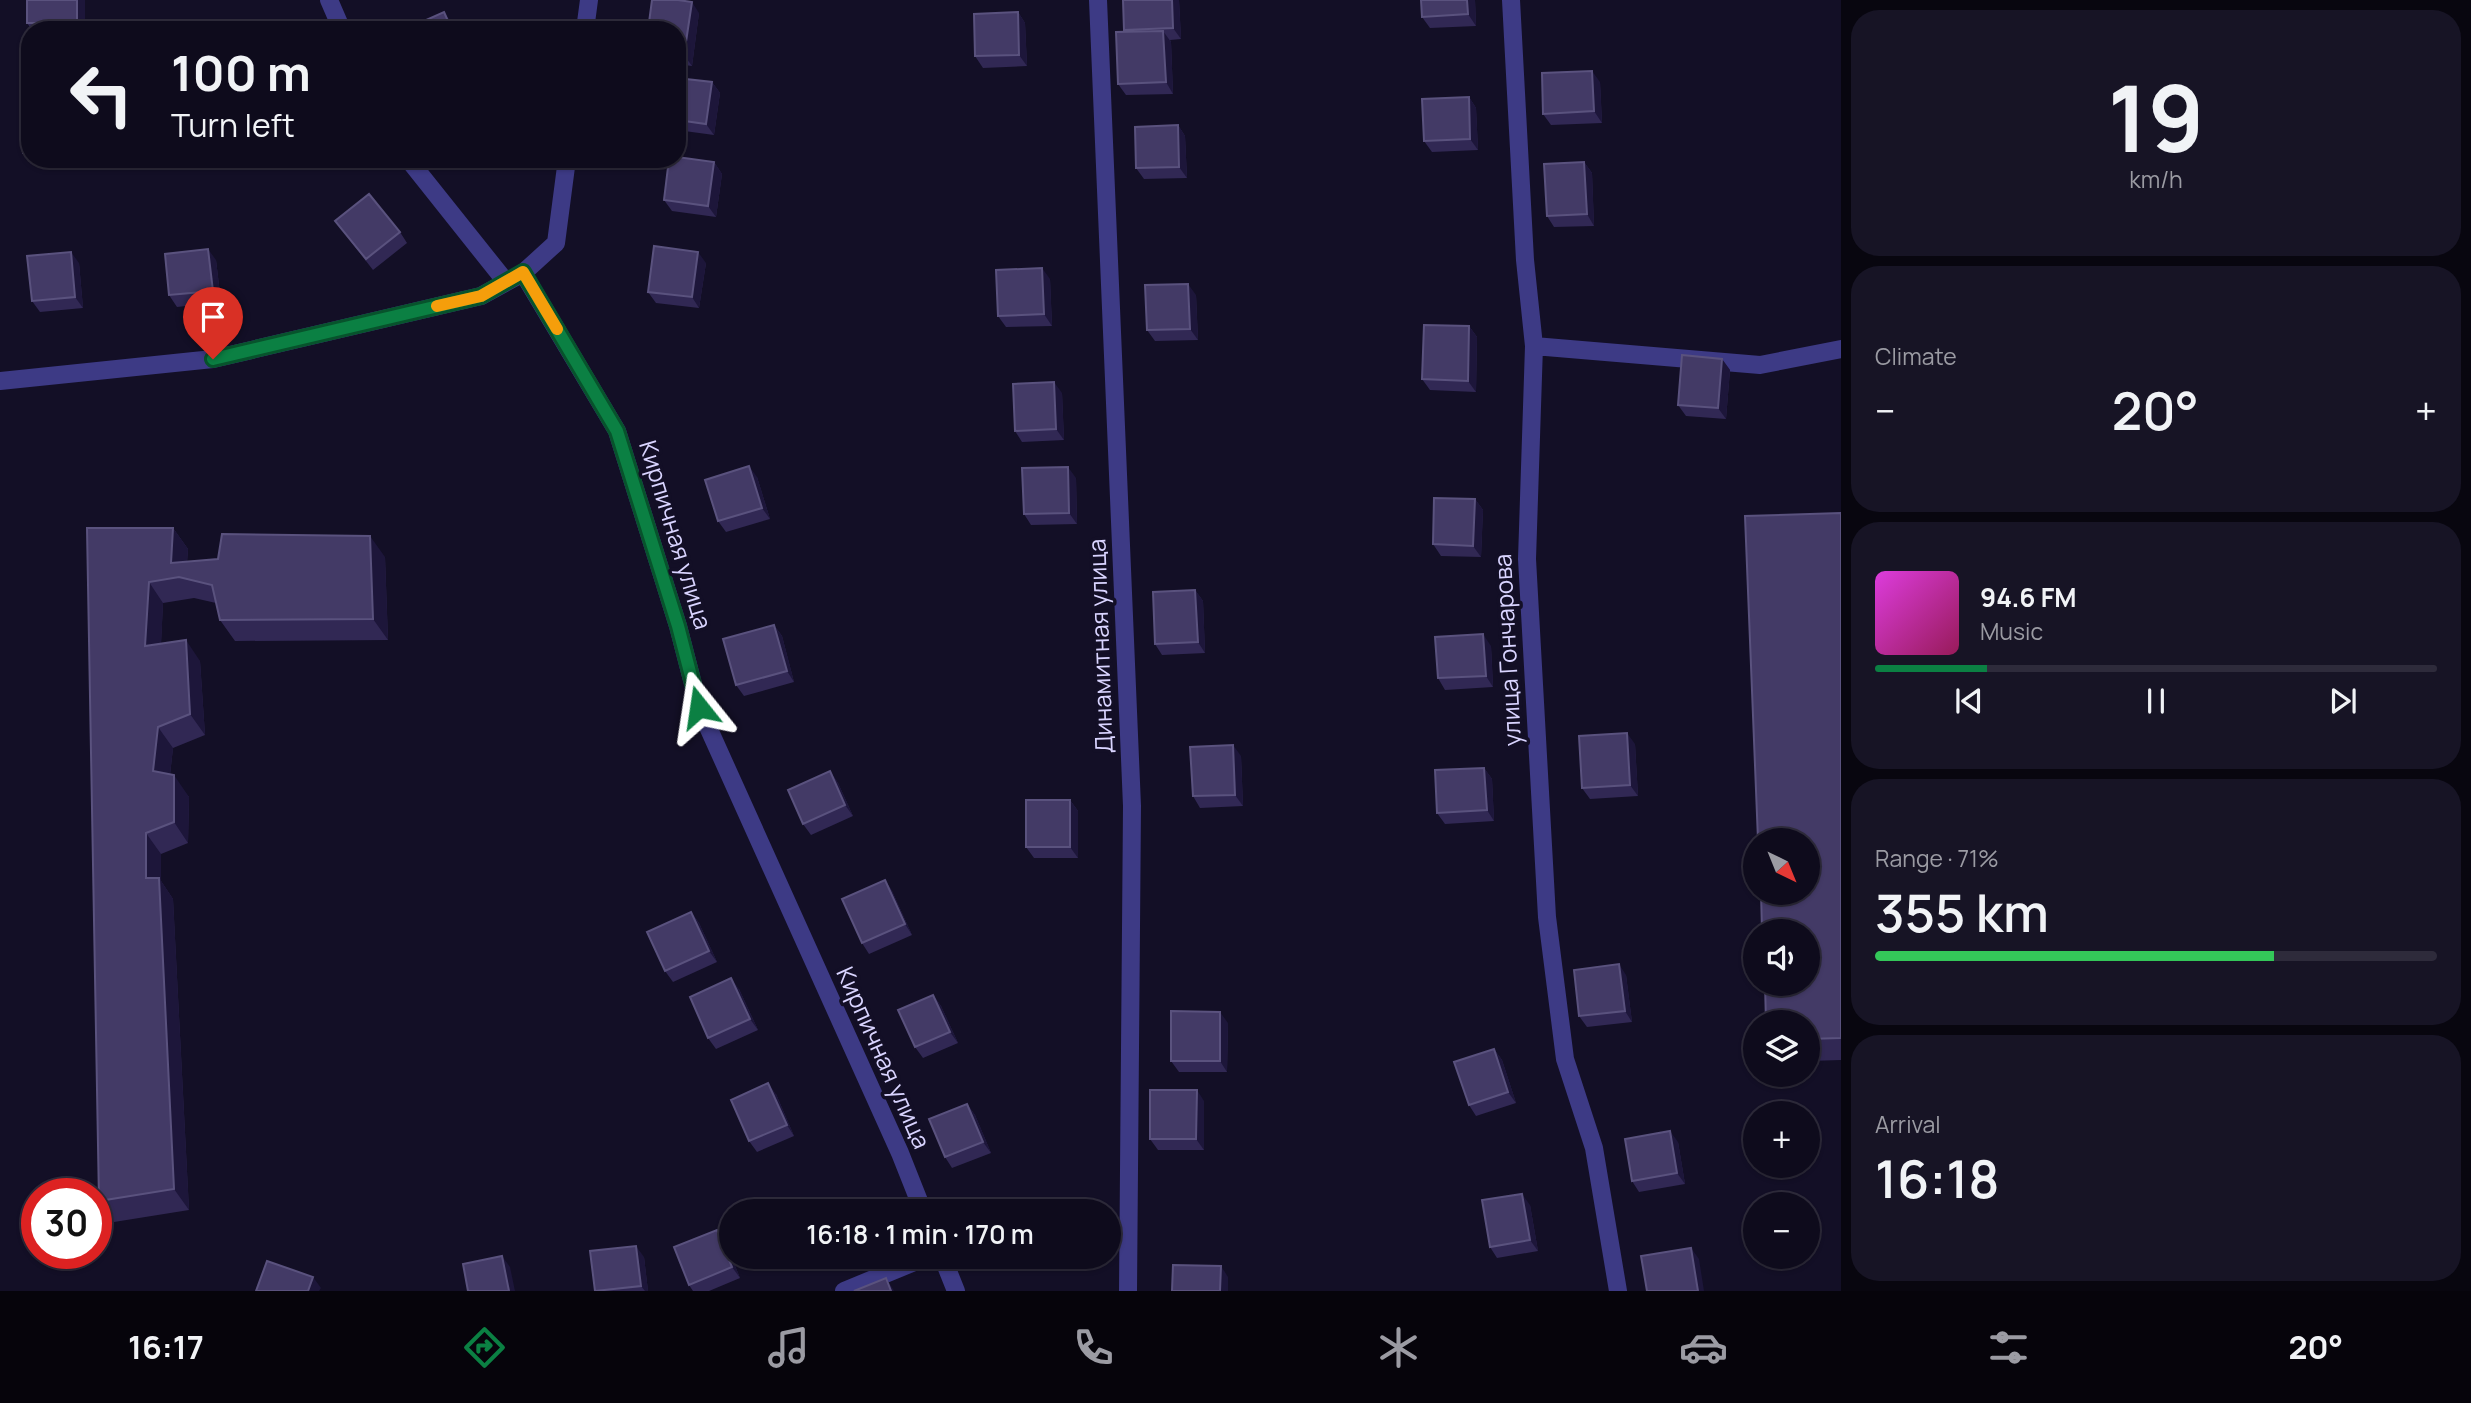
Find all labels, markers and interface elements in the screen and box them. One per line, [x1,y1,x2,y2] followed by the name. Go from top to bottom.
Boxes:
[171,39,311,106] text: 100 m
[56,49,147,140] icon: left
[2108,55,2204,179] text: 19
[171,103,295,147] text: Turn left
[2129,163,2183,195] text: km/h
[183,287,243,359] pin
[194,298,232,336] icon: arrive
[1875,340,1957,372] text: Climate
[2112,375,2199,446] text: 20°
[1875,384,1896,436] text: −
[2415,384,2437,436] text: +
[632,436,721,633] street label: Кирпичная улица
[1079,538,1120,754] street label: Динамитная улица
[1485,553,1528,747] street label: улица Гончарова
[1980,579,2077,615] text: 94.6 FM
[1980,615,2043,647] text: Music
[662,670,736,744] position arrow
[1950,682,1988,720] icon: previous
[2137,682,2175,720] icon: pause
[2324,682,2362,720] icon: next
[1743,828,1820,905] north arrow
[1743,828,1820,1269] map controls
[1875,842,1999,874] text: Range · 71%
[1875,877,2049,948] text: 355 km
[1743,919,1820,996] button: sound
[829,961,939,1154] street label: Кирпичная улица
[1743,1010,1820,1087] button: layers
[1743,1101,1820,1178] button: +
[1875,1108,1941,1140] text: Arrival
[1875,1143,2000,1214] text: 16:18
[21,1178,112,1269] speed limit sign: 30
[1743,1192,1820,1269] button: −
[806,1216,1034,1252] text: 16:18 · 1 min · 170 m
[460,1323,509,1372] icon: directions
[764,1323,813,1372] icon: music
[1069,1323,1118,1372] icon: phone
[1374,1323,1423,1372] icon: climate
[1679,1323,1728,1372] icon: car
[1984,1323,2033,1372] icon: filters
[128,1325,204,1369] text: 16:17
[2289,1325,2343,1369] text: 20°

